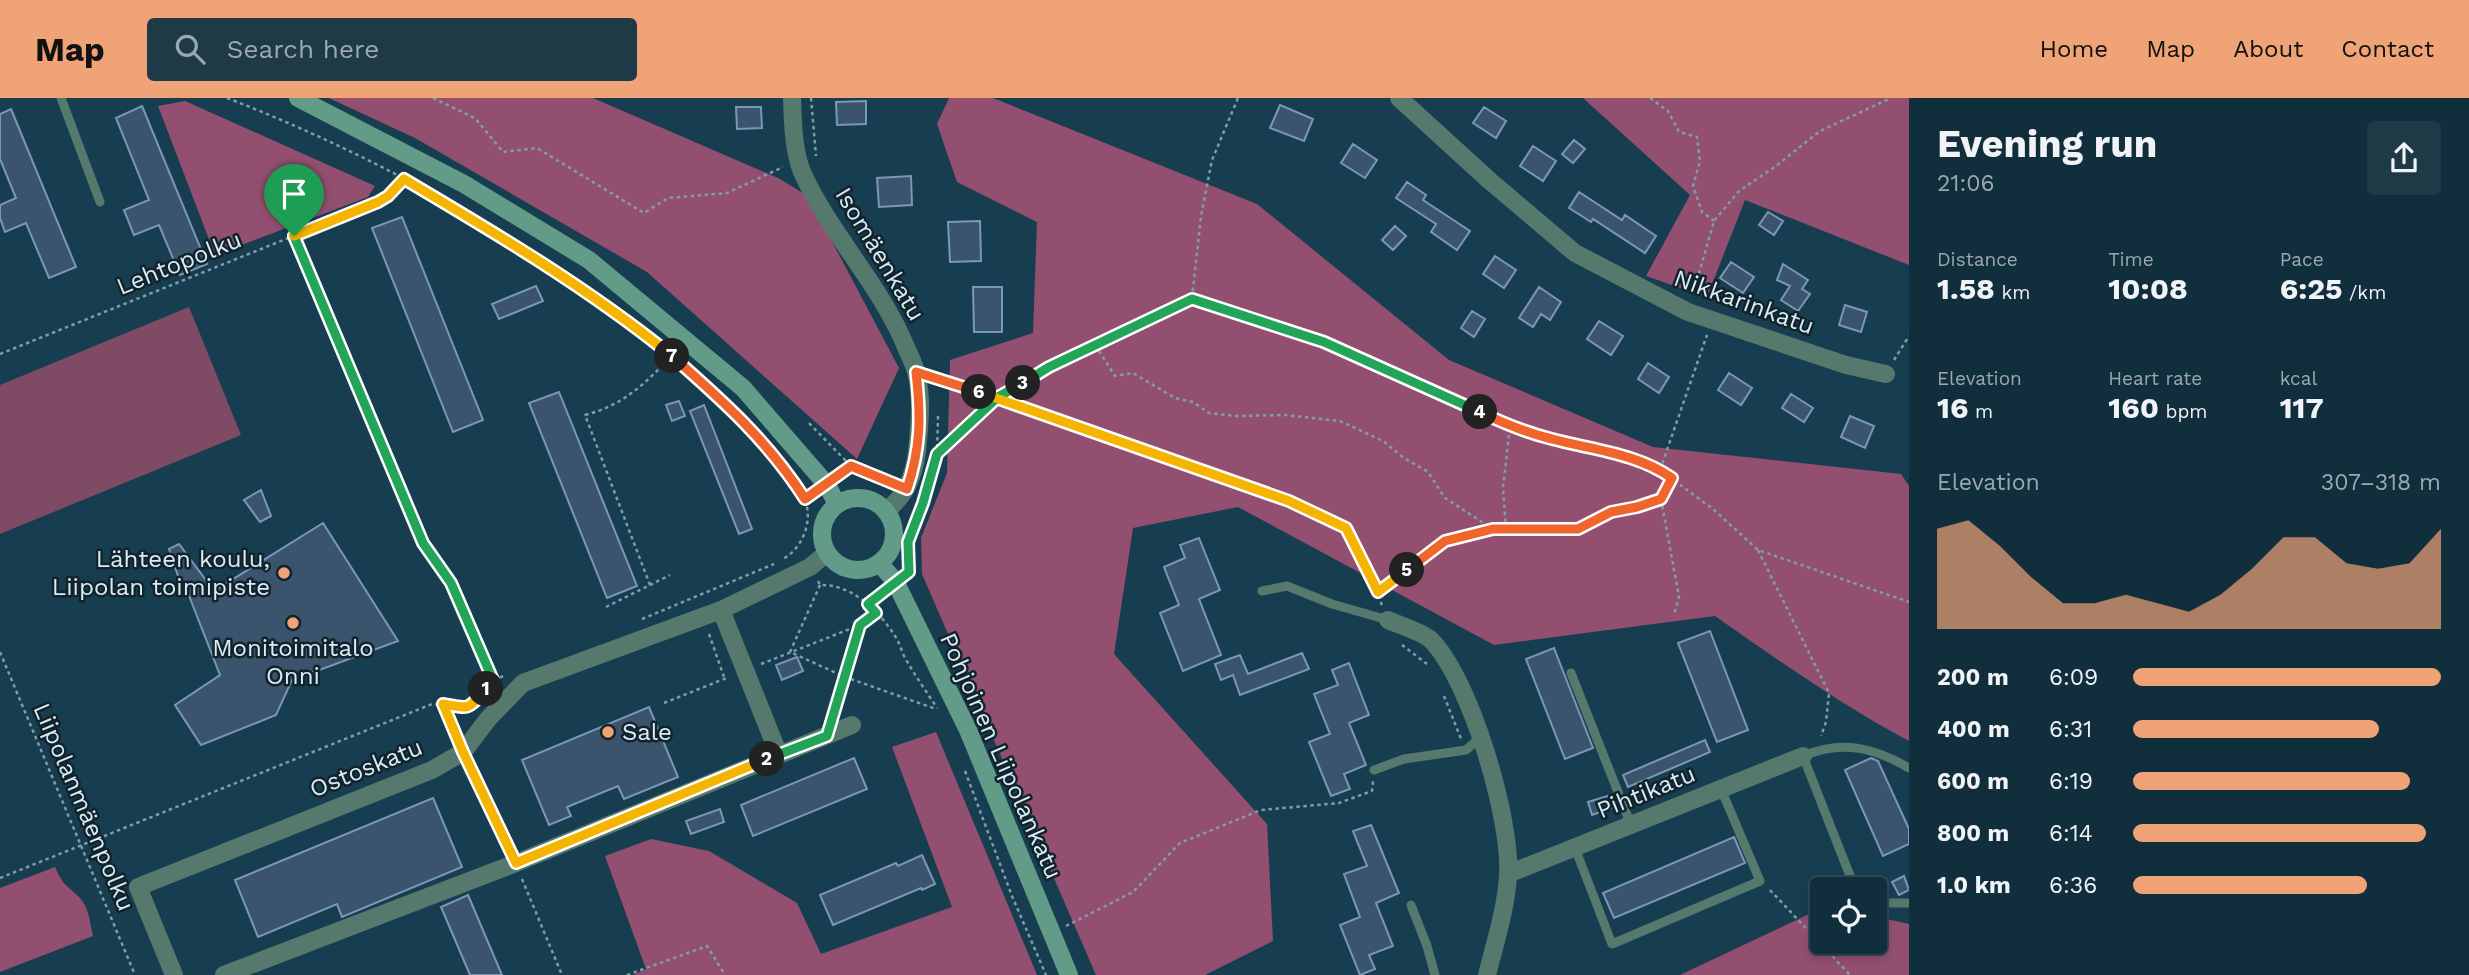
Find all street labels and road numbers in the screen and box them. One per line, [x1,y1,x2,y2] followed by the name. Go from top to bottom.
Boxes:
[829,182,931,326] street label: Isomäenkatu
[112,225,246,301] street label: Lehtopolku
[1670,264,1818,340] street label: Nikkarinkatu
[934,629,1068,883] street label: Pohjoinen Liipolankatu
[28,699,140,915] street label: Liipolanmäenpolku
[306,733,426,803] street label: Ostoskatu
[1593,760,1699,824] street label: Pihtikatu

